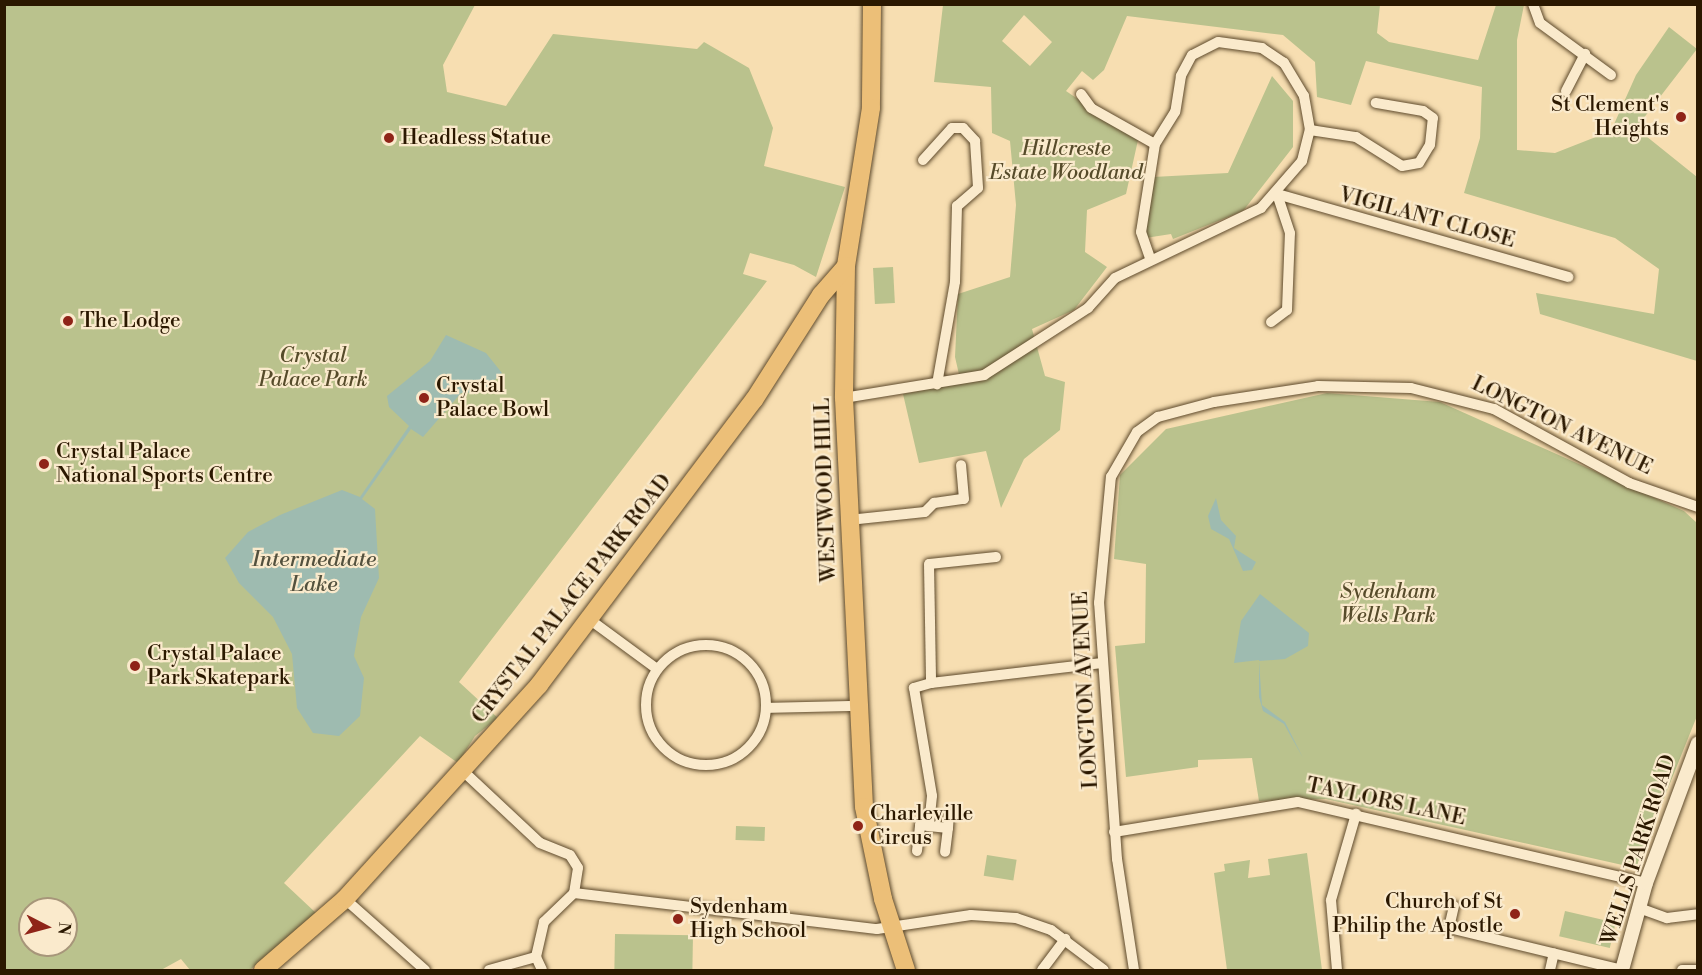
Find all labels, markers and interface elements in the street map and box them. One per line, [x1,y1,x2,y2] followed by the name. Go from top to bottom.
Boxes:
[1551,92,1669,142] place label: St Clement's Heights
[1674,110,1688,124] marker: St Clement's Heights
[401,125,551,151] place label: Headless Statue
[382,131,396,145] marker: Headless Statue
[989,136,1143,186] park label: Hillcreste Estate Woodland
[1336,182,1518,254] street label: VIGILANT CLOSE
[80,308,181,334] place label: The Lodge
[61,314,75,328] marker: The Lodge
[259,343,367,393] park label: Crystal Palace Park
[1467,371,1657,481] street label: LONGTON AVENUE
[436,373,549,423] place label: Crystal Palace Bowl
[417,391,431,405] marker: Crystal Palace Bowl
[810,397,842,583] street label: WESTWOOD HILL
[56,439,273,489] place label: Crystal Palace National Sports Centre
[37,457,51,471] marker: Crystal Palace National Sports Centre
[467,469,677,729] street label: CRYSTAL PALACE PARK ROAD
[252,546,376,598] water label: Intermediate Lake
[1340,579,1436,629] park label: Sydenham Wells Park
[1068,590,1104,790] street label: LONGTON AVENUE
[147,641,290,691] place label: Crystal Palace Park Skatepark
[128,659,142,673] marker: Crystal Palace Park Skatepark
[1596,751,1682,949] street label: WELLS PARK ROAD
[1304,773,1468,831] street label: TAYLORS LANE
[870,801,973,851] place label: Charleville Circus
[851,819,865,833] marker: Charleville Circus
[1332,889,1503,939] place label: Church of St Philip the Apostle
[690,894,806,944] place label: Sydenham High School
[18,897,78,957] north arrow
[1508,907,1522,921] marker: Church of St Philip the Apostle
[671,912,685,926] marker: Sydenham High School
[53,921,75,936] text: N

